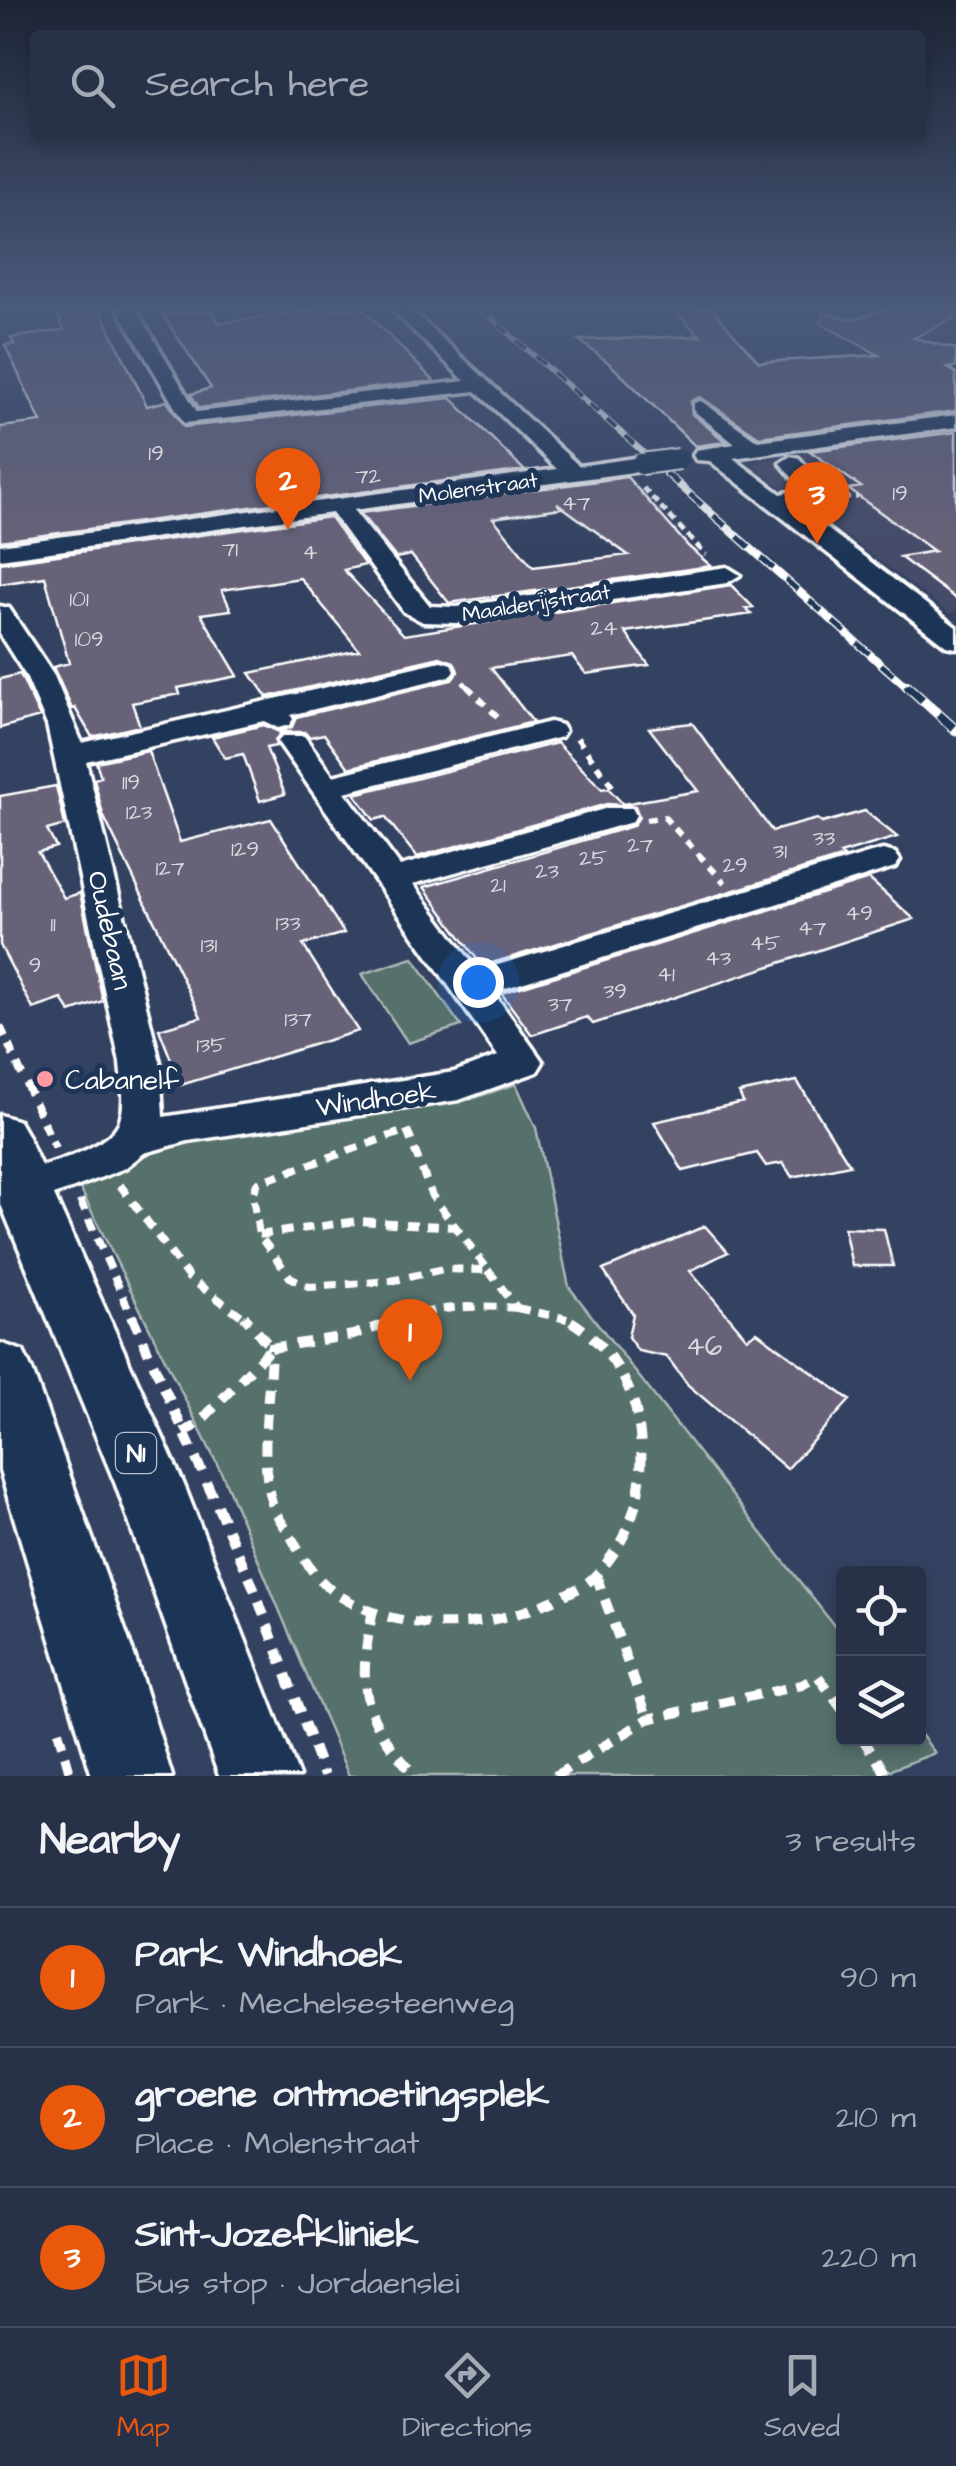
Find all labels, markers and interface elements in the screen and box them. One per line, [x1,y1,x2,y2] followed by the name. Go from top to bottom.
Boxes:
[30,30,926,140] search box
[65,58,120,113] icon: search
[145,59,369,111] text: Search here
[148,438,164,469] house number: 19
[256,448,320,530] pin: 2
[355,461,381,492] house number: 72
[784,462,850,544] pin: 3
[416,465,540,512] street label: Molenstraat
[892,478,908,509] house number: 19
[562,488,591,519] house number: 47
[222,534,238,565] house number: 71
[303,537,318,568] house number: 4
[460,576,613,631] street label: Maalderijstraat
[69,584,89,615] house number: 101
[590,613,618,644] house number: 24
[74,624,104,655] house number: 109
[122,767,140,798] house number: 119
[126,797,152,828] house number: 123
[813,823,835,854] house number: 33
[627,830,654,861] house number: 27
[231,834,259,865] house number: 129
[773,836,787,867] house number: 31
[579,843,608,874] house number: 25
[722,850,748,881] house number: 29
[156,853,185,884] house number: 127
[535,856,559,887] house number: 23
[77,867,142,994] street label: Oudebaan
[490,870,506,901] house number: 21
[845,898,873,929] house number: 49
[275,908,301,939] house number: 133
[50,909,56,940] house number: 11
[798,913,827,944] house number: 47
[750,928,781,959] house number: 45
[201,930,218,961] house number: 131
[705,943,731,974] house number: 43
[29,950,41,981] house number: 9
[453,957,504,1008] your location
[657,959,675,990] house number: 41
[603,976,627,1007] house number: 39
[548,989,573,1020] house number: 37
[284,1004,312,1035] house number: 137
[196,1030,226,1061] house number: 135
[65,1061,180,1100] place label: Cabanelf
[34,1068,56,1090] marker: Cabanelf
[314,1072,439,1127] street label: Windhoek
[378,1298,442,1381] pin: 1
[686,1327,722,1366] house number: 46
[116,1433,156,1473] road number: N1
[836,1566,926,1746] map controls
[836,1566,926,1656] button: locate
[836,1656,926,1746] button: layers
[40,1812,180,1870] text: Nearby
[786,1819,916,1864] text: 3 results
[135,1929,402,1981] text: Park Windhoek
[70,1955,75,2000] text: 1
[840,1955,916,2000] text: 90 m
[135,1981,514,2026] text: Park · Mechelsesteenweg
[135,2069,549,2121] text: groene ontmoetingsplek
[63,2095,82,2140] text: 2
[836,2095,916,2140] text: 210 m
[135,2121,419,2166] text: Place · Molenstraat
[135,2209,418,2261] text: Sint-Jozefkliniek
[64,2235,81,2280] text: 3
[821,2235,916,2280] text: 220 m
[135,2261,460,2306] text: Bus stop · Jordaenslei
[116,2348,171,2447] tab: Map
[402,2348,532,2447] tab: Directions
[764,2348,840,2447] tab: Saved

